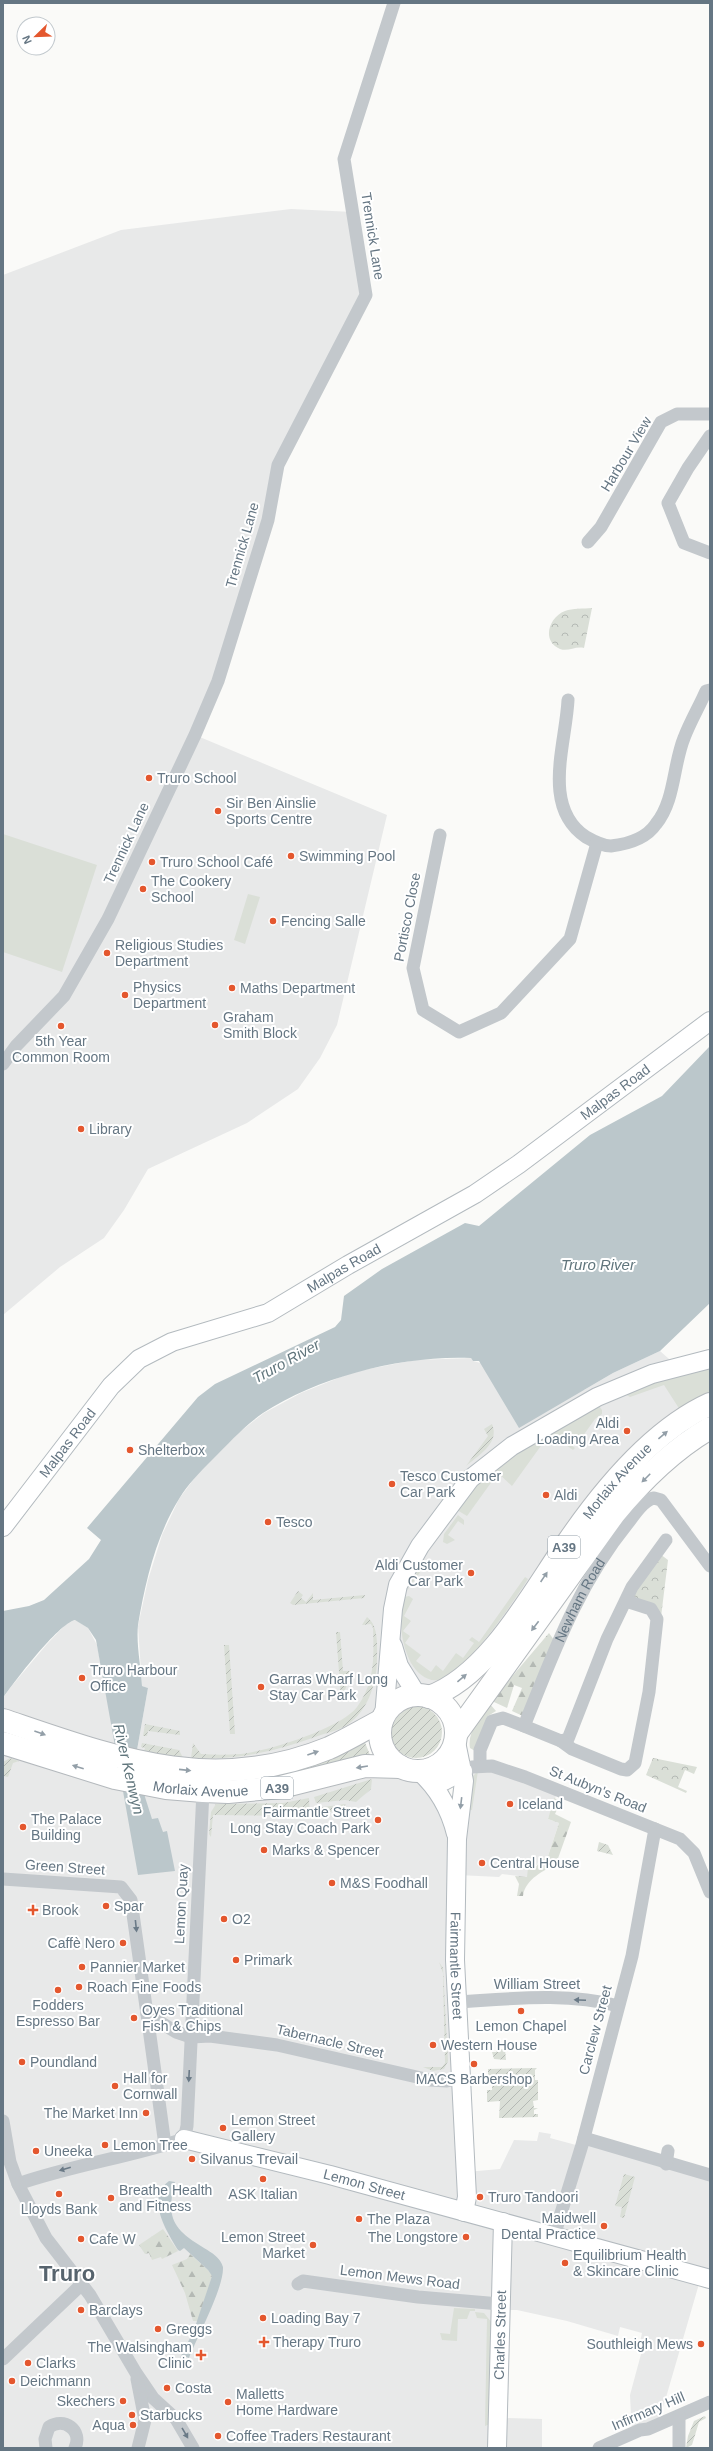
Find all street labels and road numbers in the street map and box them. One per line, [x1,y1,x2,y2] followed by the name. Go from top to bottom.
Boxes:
[358,191,388,281] street label: Trennick Lane
[597,413,655,494] street label: Harbour View
[222,500,262,590] street label: Trennick Lane
[100,799,152,886] street label: Trennick Lane
[391,871,424,963] street label: Portisco Close
[577,1061,653,1123] street label: Malpas Road
[304,1240,383,1296] street label: Malpas Road
[36,1405,99,1480] street label: Malpas Road
[579,1440,655,1522] street label: Morlaix Avenue
[548,1536,580,1558] road number: A39
[551,1555,608,1645] street label: Newham Road
[547,1762,649,1816] street label: St Aubyn's Road
[261,1777,293,1799] road number: A39
[152,1778,249,1800] street label: Morlaix Avenue
[24,1856,106,1878] street label: Green Street
[171,1864,191,1944] street label: Lemon Quay
[447,1912,466,2020] street label: Fairmantle Street
[494,1976,580,1992] street label: William Street
[575,1983,615,2076] street label: Carclew Street
[275,2021,385,2061] street label: Tabernacle Street
[322,2166,407,2203] street label: Lemon Street
[339,2262,461,2292] street label: Lemon Mews Road
[491,2290,509,2380] street label: Charles Street
[609,2388,687,2434] street label: Infirmary Hill

